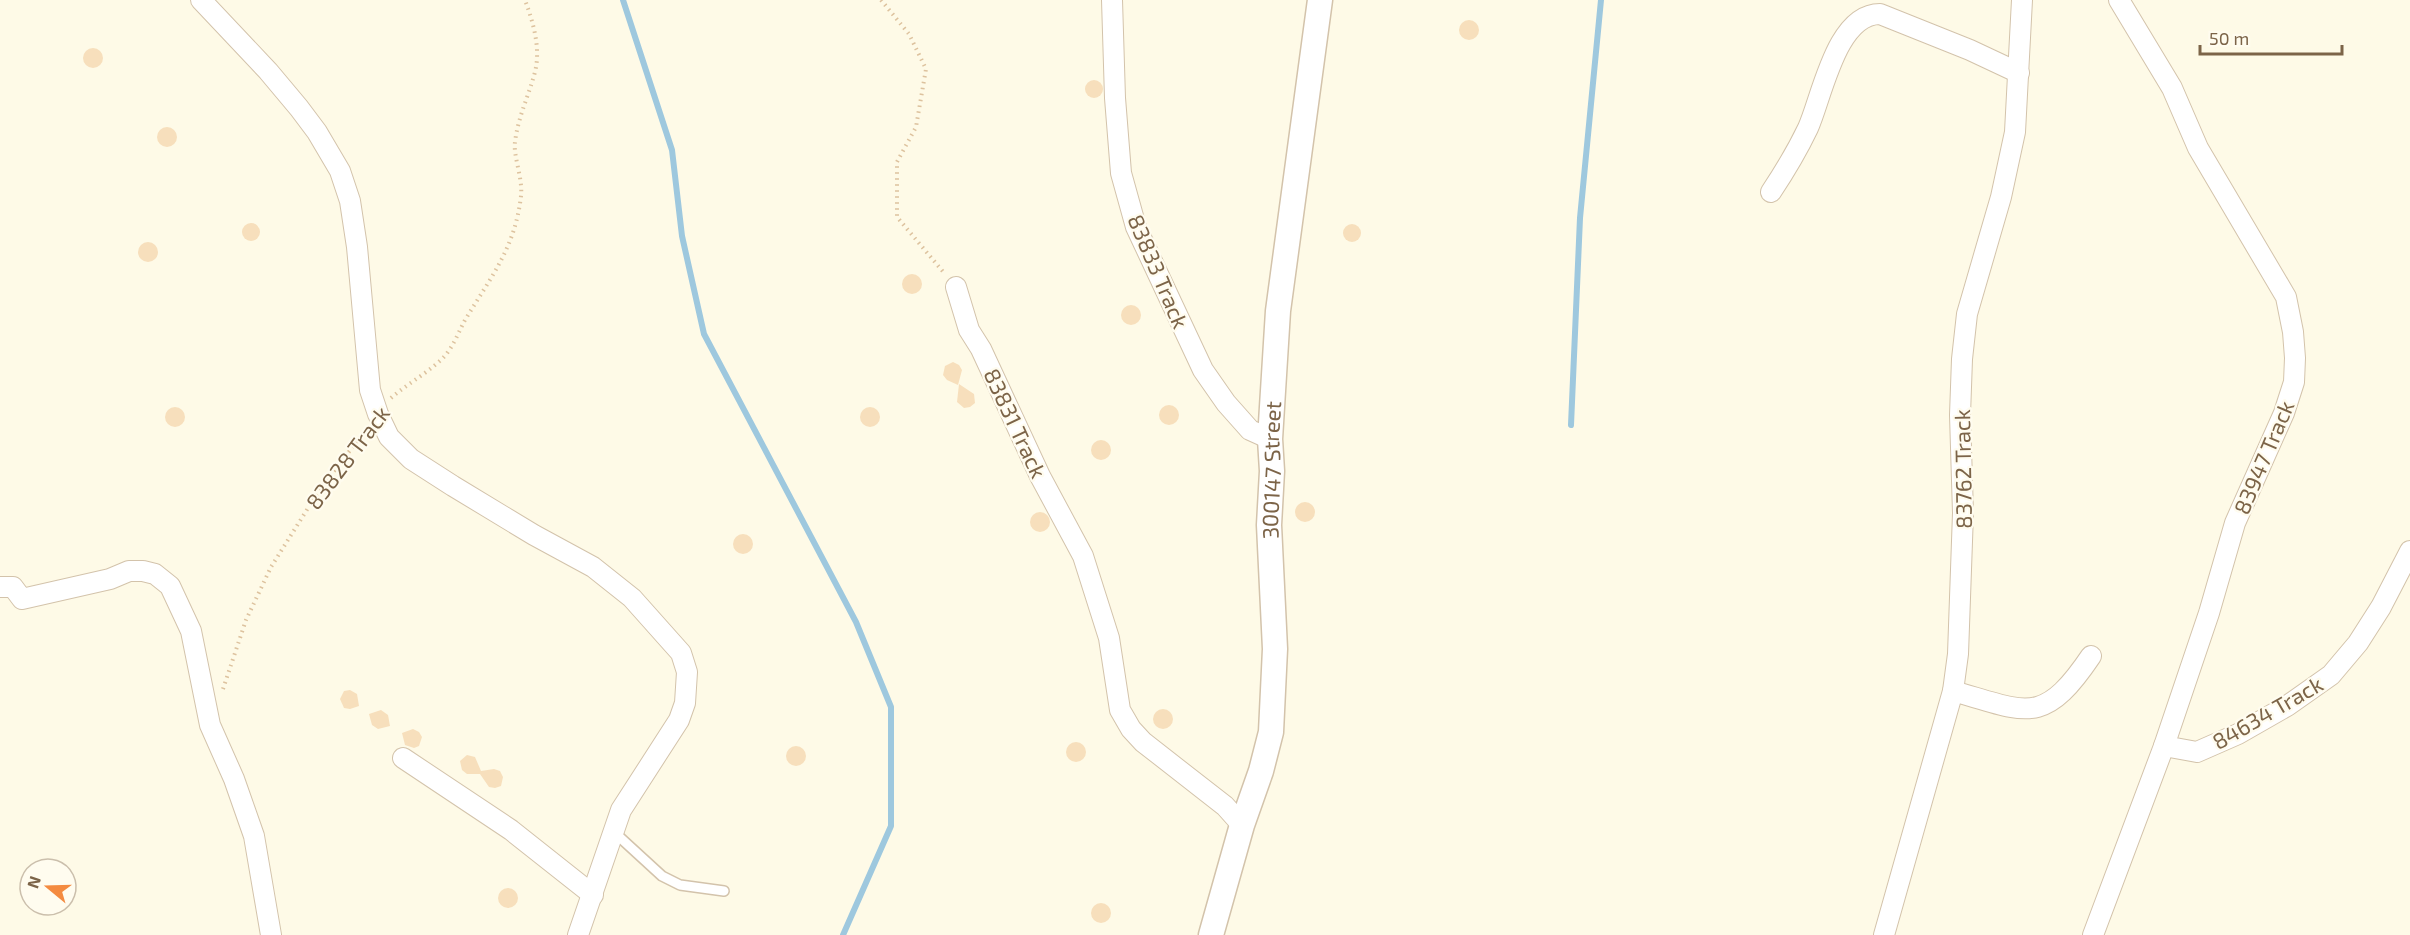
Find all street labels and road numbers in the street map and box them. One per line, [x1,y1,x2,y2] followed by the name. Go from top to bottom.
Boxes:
[1123,210,1195,332] street label: 83833 Track
[979,364,1053,482] street label: 83831 Track
[2227,396,2299,518] street label: 83947 Track
[300,400,394,514] street label: 83828 Track
[1256,400,1285,540] street label: 300147 Street
[1948,409,1976,529] street label: 83762 Track
[2207,670,2327,754] street label: 84634 Track

